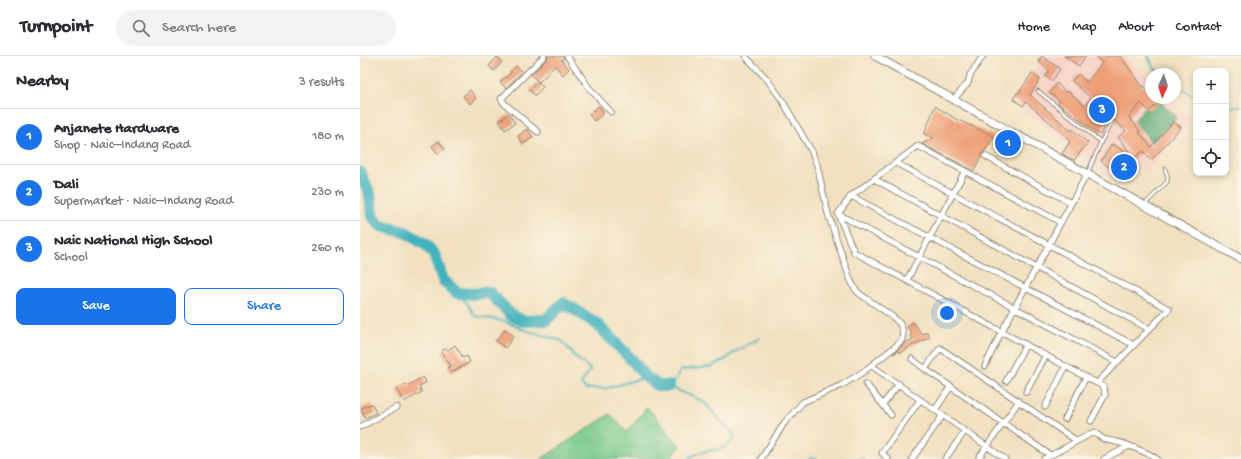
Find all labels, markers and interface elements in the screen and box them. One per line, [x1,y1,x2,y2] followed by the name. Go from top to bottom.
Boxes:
[116,10,396,46] search box
[20,16,92,39] text: Turnpoint
[130,17,152,39] icon: search
[162,19,236,37] text: Search here
[1018,19,1050,36] text: Home
[1072,19,1096,36] text: Map
[1118,19,1154,36] text: About
[1176,19,1221,36] text: Contact
[1145,68,1181,104] north arrow
[1193,68,1229,176] map controls
[1193,68,1229,104] button: +
[16,72,69,92] text: Nearby
[299,75,344,90] text: 3 results
[1089,95,1115,125] pin: 3
[1193,104,1229,140] button: −
[54,120,179,138] text: Anjanete Hardware
[995,128,1021,158] pin: 1
[26,129,32,144] text: 1
[312,129,344,144] text: 180 m
[54,138,190,153] text: Shop · Naic–Indang Road
[1193,140,1229,176] button: locate
[1111,152,1137,182] pin: 2
[54,176,79,194] text: Dali
[26,185,32,200] text: 2
[311,185,344,200] text: 230 m
[54,194,233,209] text: Supermarket · Naic–Indang Road
[54,232,213,250] text: Naic National High School
[26,241,32,256] text: 3
[311,241,344,256] text: 260 m
[54,250,88,265] text: School
[16,288,176,325] button: Save
[184,288,344,325] button: Share
[937,303,957,323] your location

